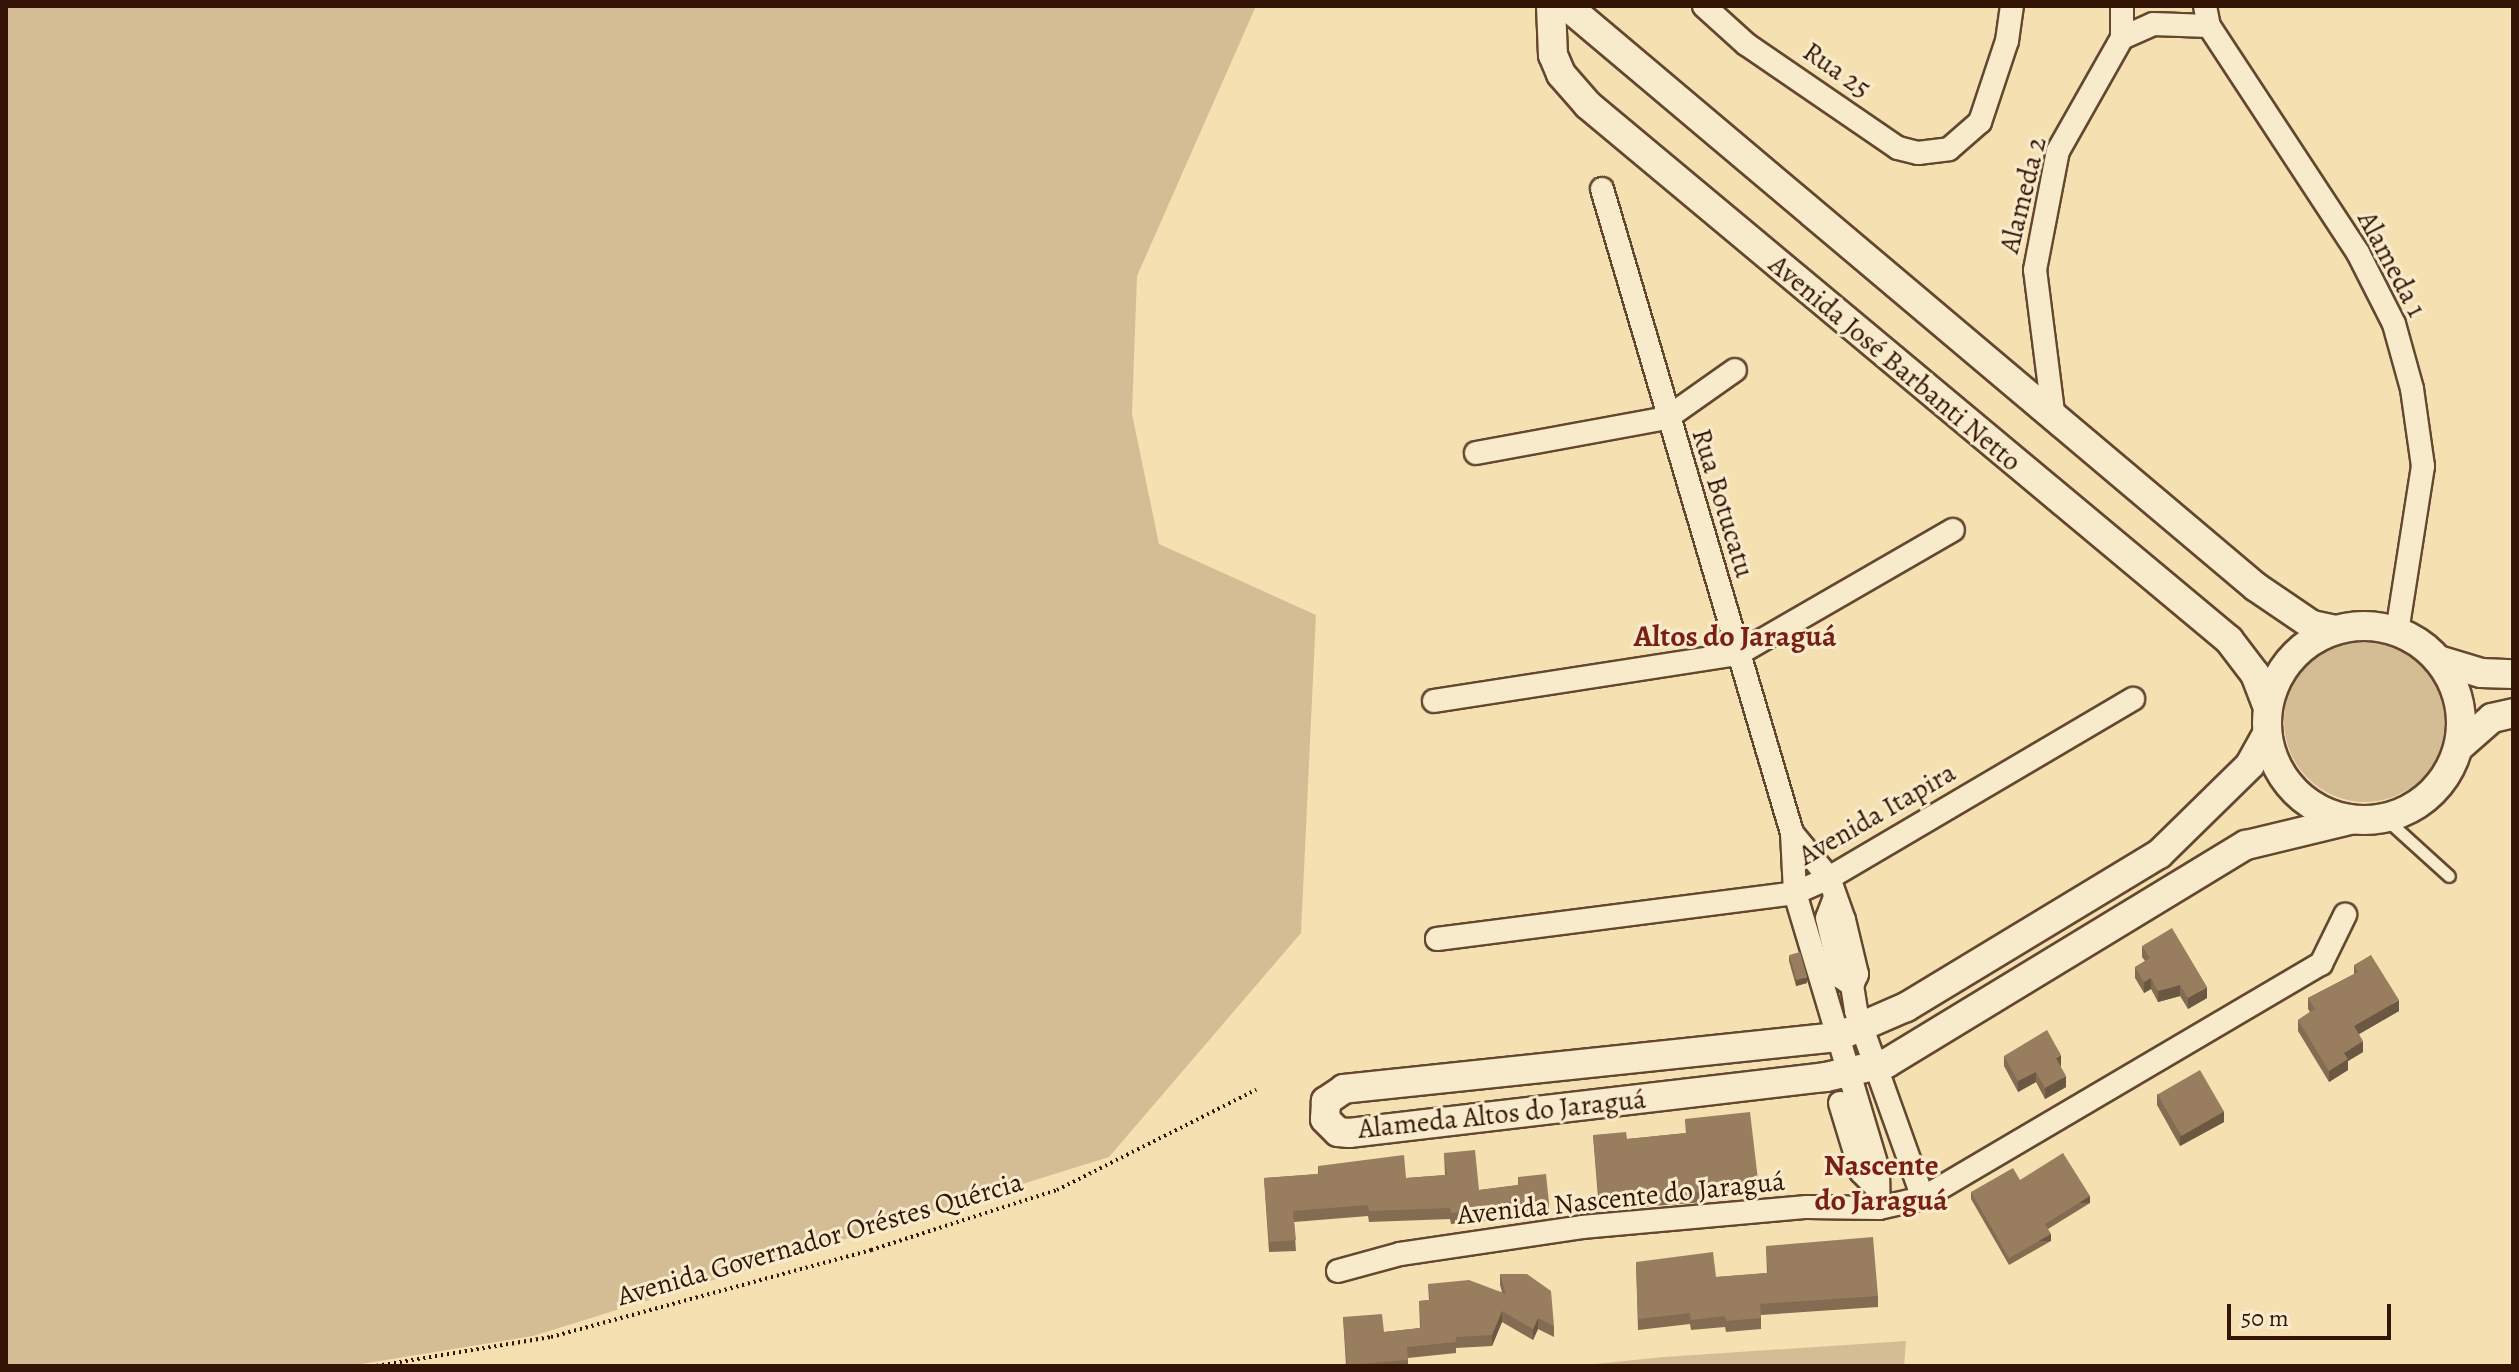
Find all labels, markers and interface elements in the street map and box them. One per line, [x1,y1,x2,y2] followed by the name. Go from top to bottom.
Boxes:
[1797,35,1877,105] street label: Rua 25
[1992,133,2054,257] street label: Alameda 2
[2350,205,2434,323] street label: Alameda 1
[1762,248,2028,478] street label: Avenida José Barbanti Netto
[1684,425,1762,581] street label: Rua Botucatu
[1634,618,1836,654] district label: Altos do Jaraguá
[1792,756,1962,872] street label: Avenida Itapira
[1356,1082,1648,1146] street label: Alameda Altos do Jaraguá
[1814,1147,1948,1218] district label: Nascente do Jaraguá
[1455,1164,1787,1232] street label: Avenida Nascente do Jaraguá
[613,1165,1027,1313] street label: Avenida Governador Oréstes Quércia
[2231,1288,2395,1338] scale bar
[2241,1302,2289,1334] text: 50 m

